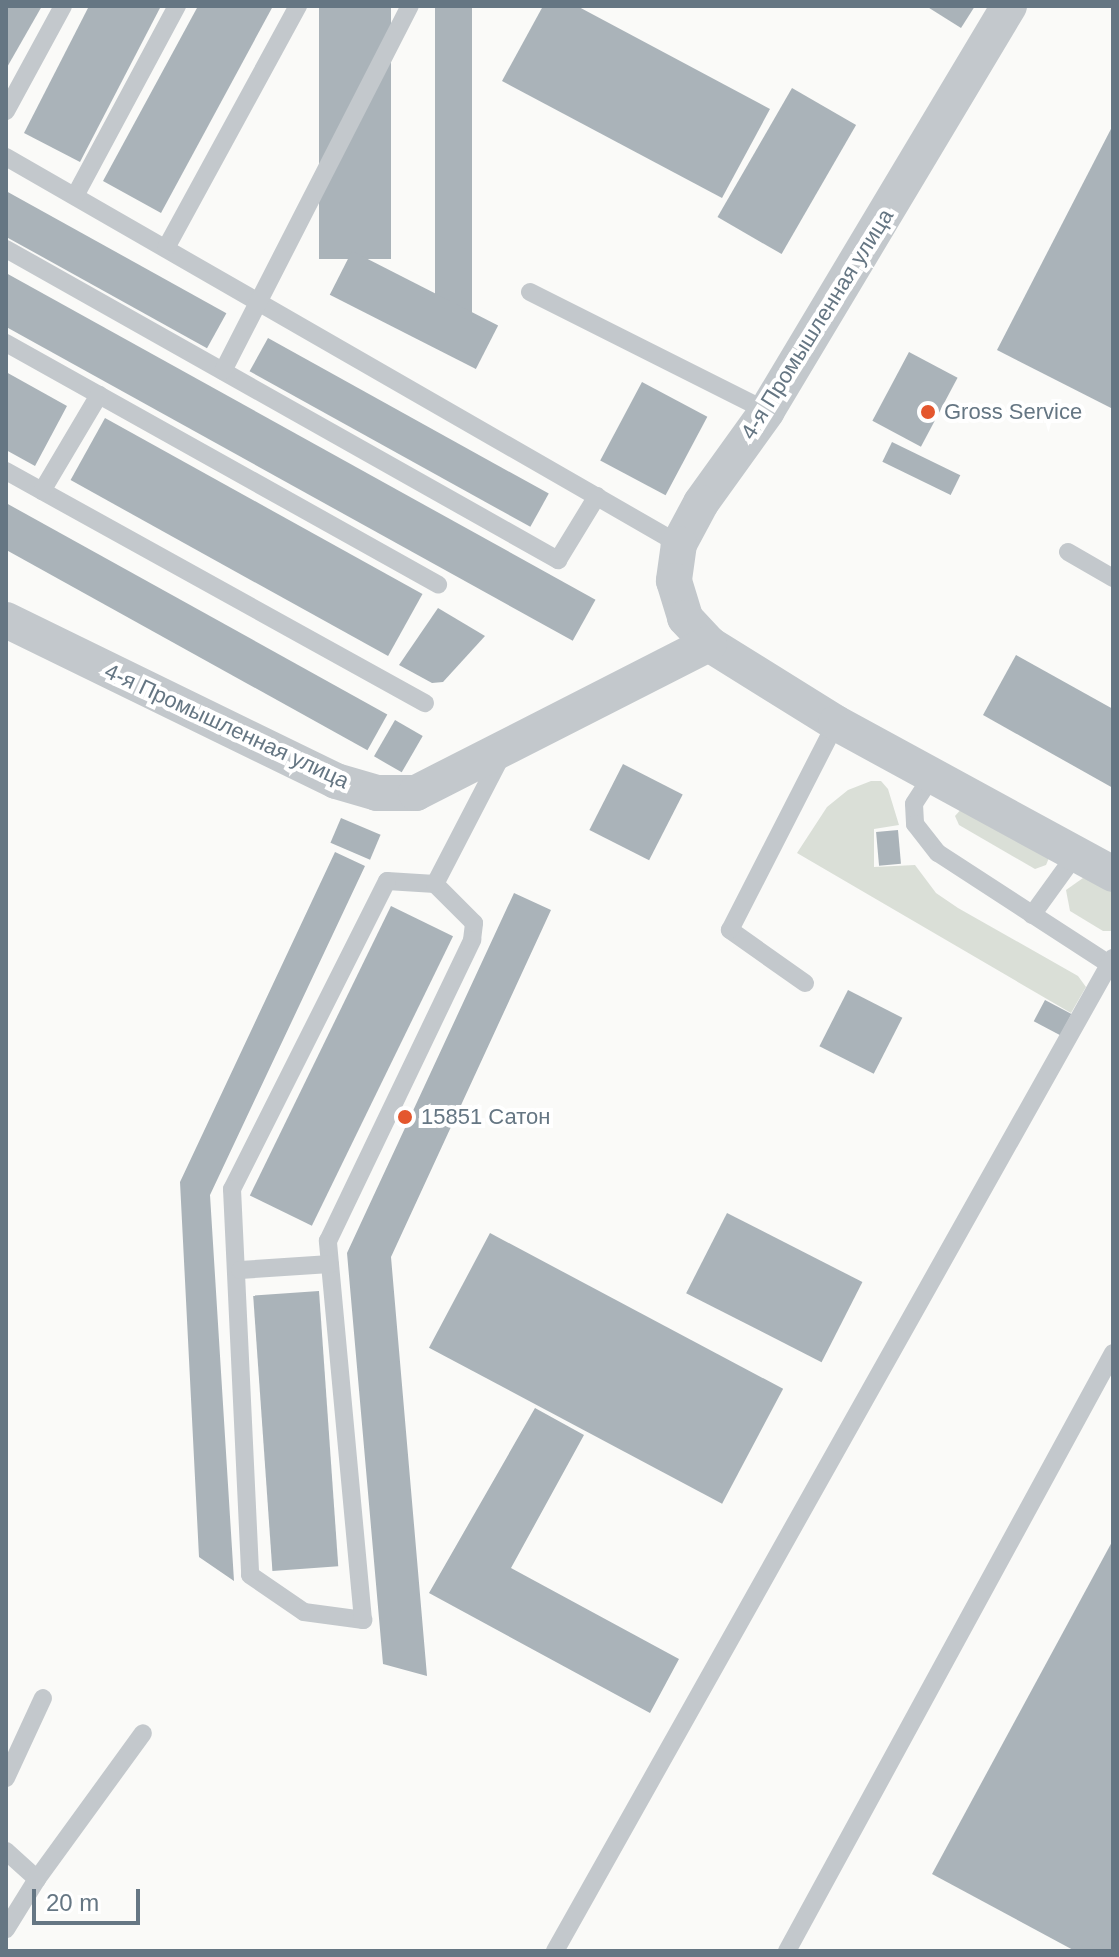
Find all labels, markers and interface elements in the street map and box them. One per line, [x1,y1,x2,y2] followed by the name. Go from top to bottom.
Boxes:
[735,204,899,444] street label: 4-я Промышленная улица
[944,399,1082,425] place label: Gross Service
[919,403,937,421] marker: Gross Service
[101,658,353,794] street label: 4-я Промышленная улица
[421,1104,550,1130] place label: 15851 Сатон
[396,1108,414,1126] marker: 15851 Сатон
[36,1873,144,1923] scale bar
[46,1889,99,1916] text: 20 m

